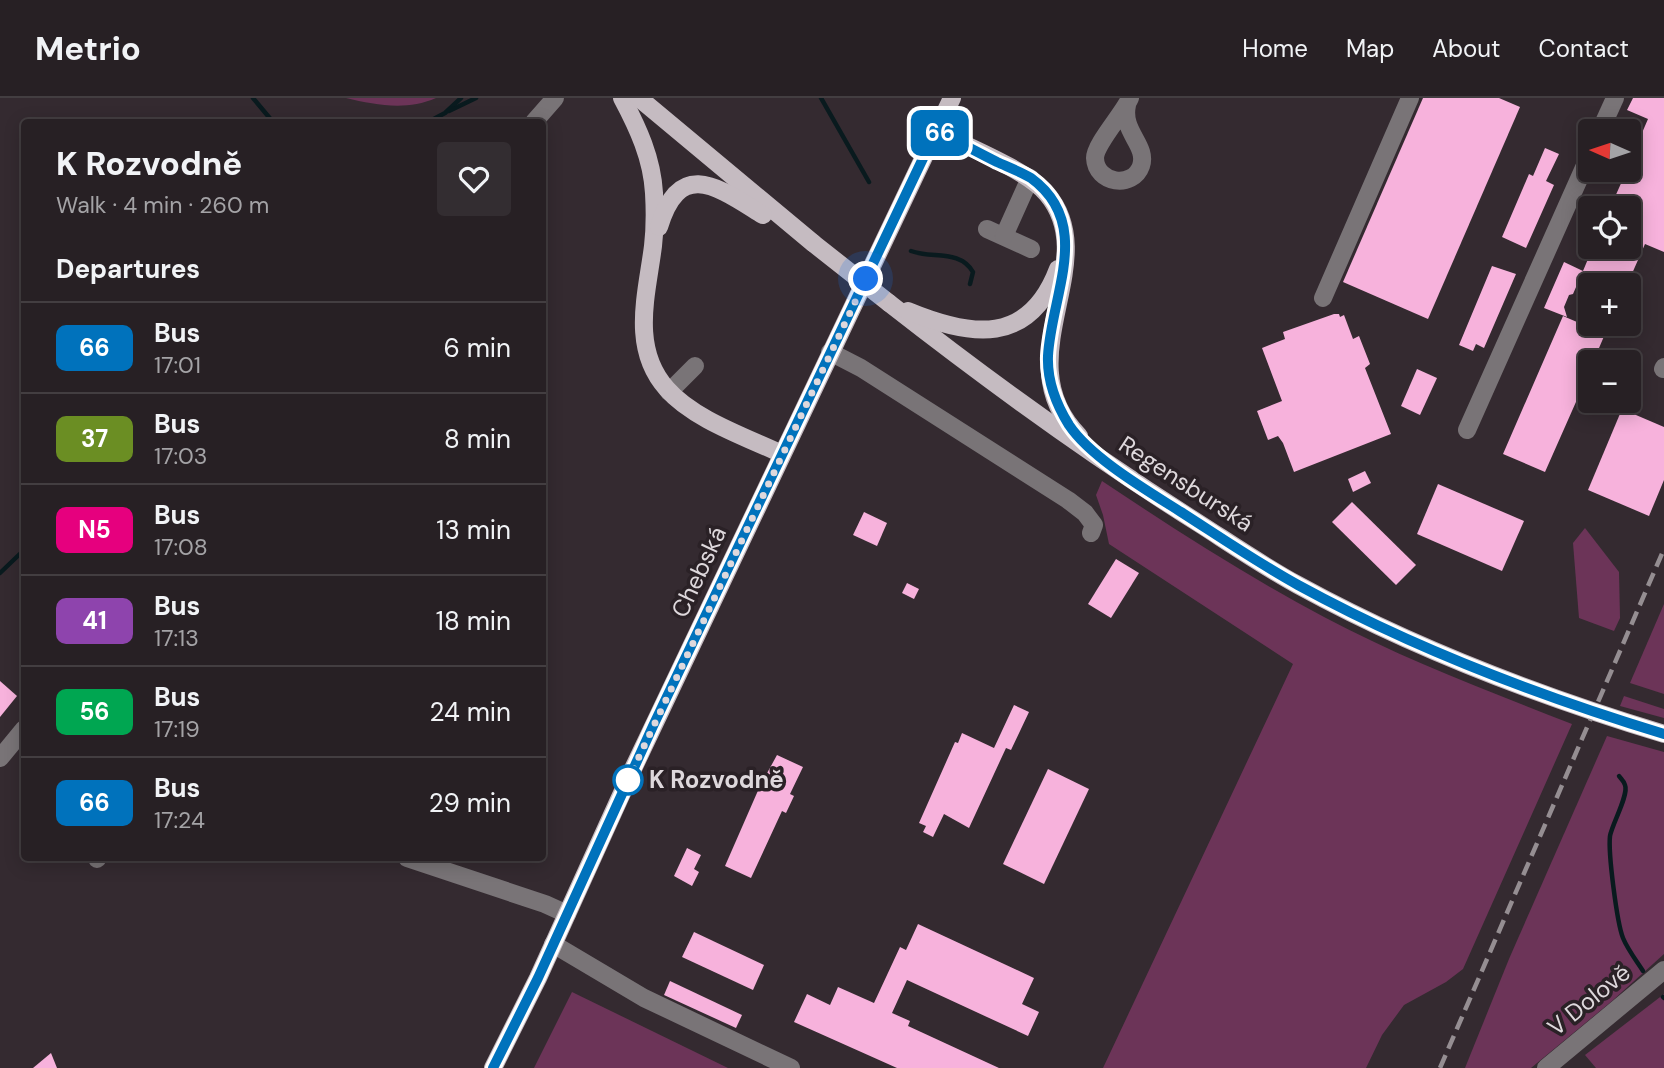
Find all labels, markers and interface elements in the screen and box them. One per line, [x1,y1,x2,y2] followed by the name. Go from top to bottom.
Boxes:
[35,27,141,70] text: Metrio
[1242,33,1308,64] text: Home
[1346,33,1394,64] text: Map
[1432,33,1501,64] text: About
[1539,33,1629,64] text: Contact
[908,110,972,156] line badge: 66
[925,117,955,148] text: 66
[1578,119,1642,182] north arrow
[1578,119,1641,413] map controls
[56,142,242,185] text: K Rozvodně
[437,142,511,216] button: heart
[56,190,269,220] text: Walk · 4 min · 260 m
[1578,196,1641,259] button: locate
[56,252,200,286] text: Departures
[848,261,883,296] your location
[1578,273,1641,336] button: +
[154,316,200,350] text: Bus
[443,331,511,365] text: 6 min
[79,332,110,363] text: 66
[154,350,201,380] text: 17:01
[1578,350,1641,413] button: −
[154,407,200,441] text: Bus
[444,422,511,456] text: 8 min
[81,423,108,454] text: 37
[1113,429,1259,539] street label: Regensburská
[154,441,207,471] text: 17:03
[154,498,200,532] text: Bus
[436,513,511,547] text: 13 min
[78,514,111,545] text: N5
[664,521,733,622] street label: Chebská
[154,532,208,562] text: 17:08
[154,589,200,623] text: Bus
[436,604,511,638] text: 18 min
[82,605,107,636] text: 41
[154,623,199,653] text: 17:13
[154,680,200,714] text: Bus
[429,695,511,729] text: 24 min
[79,696,110,727] text: 56
[154,714,200,744] text: 17:19
[649,764,784,795] place label: K Rozvodně
[613,765,643,795] marker: K Rozvodně
[154,771,200,805] text: Bus
[429,786,511,820] text: 29 min
[79,787,110,818] text: 66
[154,805,205,835] text: 17:24
[1541,957,1636,1042] street label: V Dolově

